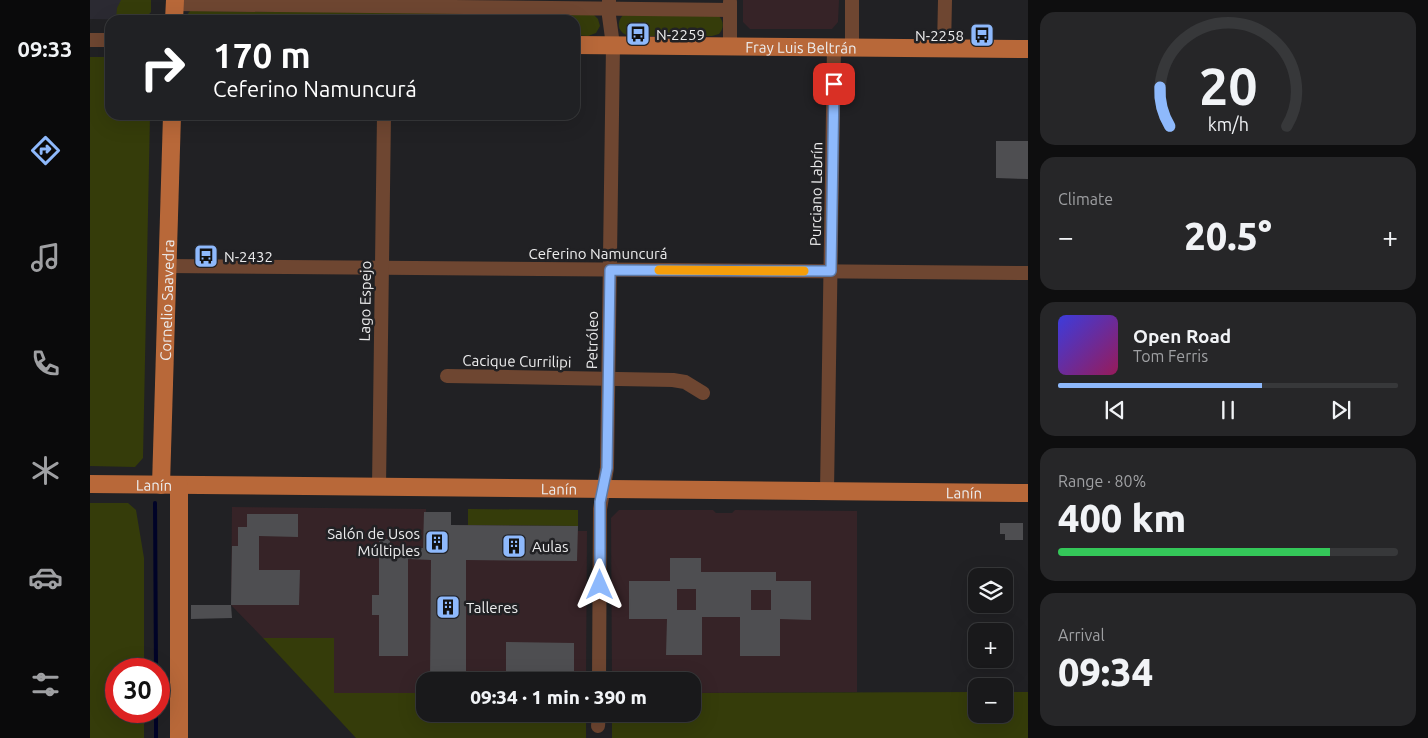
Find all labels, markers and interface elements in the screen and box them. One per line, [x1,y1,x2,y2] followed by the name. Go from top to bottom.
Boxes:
[625,21,651,47] bus stop icon: N-2259
[969,22,995,48] bus stop icon: N-2258
[656,26,705,43] place label: N-2259
[915,27,964,44] place label: N-2258
[130,35,195,100] icon: right
[213,35,311,75] text: 170 m
[17,36,73,61] text: 09:33
[745,38,857,56] street label: Fray Luis Beltrán
[1199,57,1257,115] text: 20
[813,63,855,105] pin
[820,70,848,98] icon: arrive
[213,76,417,101] text: Ceferino Namuncurá
[1207,114,1249,134] text: km/h
[28,133,63,168] icon: directions
[807,142,825,246] street label: Purciano Labrín
[1058,190,1113,208] text: Climate
[1184,215,1272,257] text: 20.5°
[1058,221,1074,252] text: −
[1382,221,1398,252] text: +
[156,239,177,361] street label: Cornelio Saavedra
[28,240,63,275] icon: music
[193,243,219,269] bus stop icon: N-2432
[529,245,667,262] street label: Ceferino Namuncurá
[224,248,273,265] place label: N-2432
[356,261,374,341] street label: Lago Espejo
[583,311,601,369] street label: Petróleo
[1133,325,1231,347] text: Open Road
[28,346,63,381] icon: phone
[1133,347,1208,365] text: Tom Ferris
[462,352,572,370] street label: Cacique Currilipi
[1101,396,1129,424] icon: previous
[1214,396,1242,424] icon: pause
[1327,396,1355,424] icon: next
[28,453,63,488] icon: climate
[1058,472,1146,490] text: Range · 80%
[136,476,172,493] street label: Lanín
[541,480,577,497] street label: Lanín
[946,484,982,501] street label: Lanín
[1058,497,1186,539] text: 400 km
[327,525,420,559] place label: Salón de Usos Múltiples
[424,529,450,555] building icon: Salón de Usos Múltiples
[501,533,527,559] building icon: Aulas
[532,538,569,555] place label: Aulas
[573,558,625,610] position arrow
[28,560,63,595] icon: car
[968,568,1013,723] map controls
[968,568,1013,613] button: layers
[435,594,461,620] building icon: Talleres
[466,599,518,616] place label: Talleres
[968,623,1013,668] button: +
[1058,626,1105,644] text: Arrival
[1058,651,1153,693] text: 09:34
[105,658,170,723] speed limit sign: 30
[28,667,63,702] icon: filters
[968,678,1013,723] button: −
[470,686,647,708] text: 09:34 · 1 min · 390 m

